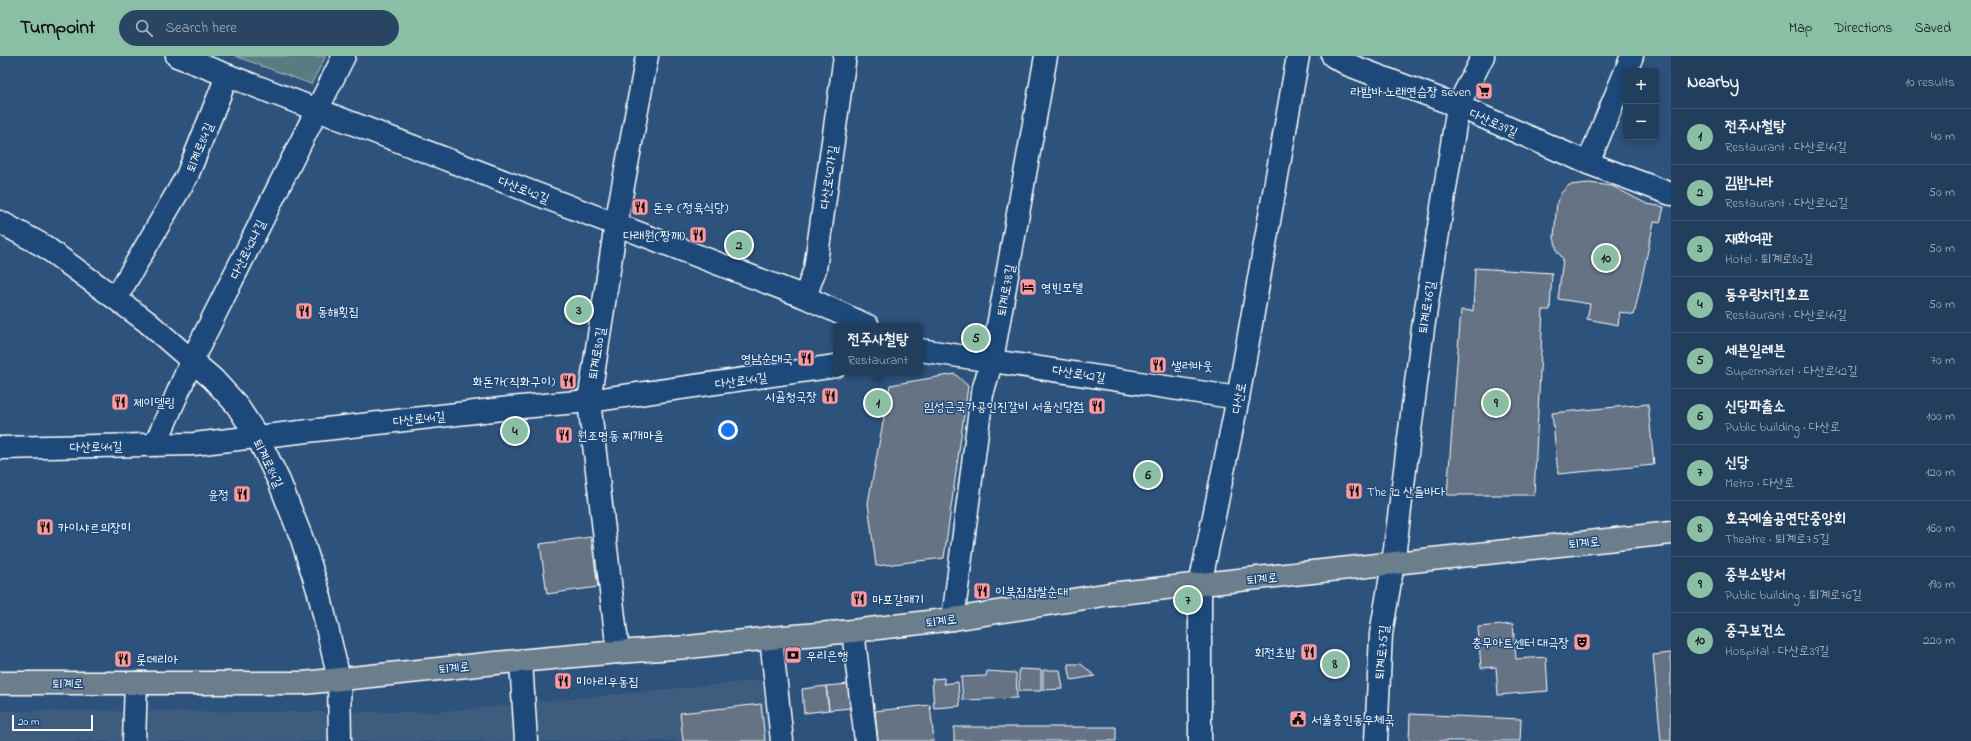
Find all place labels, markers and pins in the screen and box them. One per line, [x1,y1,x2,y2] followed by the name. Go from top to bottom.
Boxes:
[1474,81,1494,101] supermarket icon: 라밤바 노래연습장 seven
[1351,83,1471,102] place label: 라밤바 노래연습장 seven
[630,197,650,217] restaurant icon: 돈우 (정육식당)
[653,199,729,218] place label: 돈우 (정육식당)
[688,225,708,245] restaurant icon: 다래원(짱깨)
[623,227,685,246] place label: 다래원(짱깨)
[726,230,752,260] pin: 2
[1593,243,1619,273] pin: 10
[1018,277,1038,297] hotel icon: 영빈모텔
[1041,279,1083,298] place label: 영빈모텔
[566,295,592,325] pin: 3
[294,301,314,321] restaurant icon: 동해횟집
[317,303,359,322] place label: 동해횟집
[963,323,989,353] pin: 5
[796,348,816,368] restaurant icon: 영남순대국
[741,350,793,369] place label: 영남순대국
[1148,355,1168,375] restaurant icon: 샐러바웃
[1171,357,1213,376] place label: 샐러바웃
[558,371,578,391] restaurant icon: 화돈가(직화구이)
[472,373,555,392] place label: 화돈가(직화구이)
[820,386,840,406] restaurant icon: 시골청국장
[765,388,817,407] place label: 시골청국장
[865,388,891,418] pin: 1
[1483,388,1509,418] pin: 9
[110,392,130,412] restaurant icon: 제이델링
[133,394,175,413] place label: 제이델링
[1087,396,1107,416] restaurant icon: 임성근국가공인진갈비 서울신당점
[924,398,1084,417] place label: 임성근국가공인진갈비 서울신당점
[502,416,528,446] pin: 4
[554,425,574,445] restaurant icon: 원조명동 찌개마을
[577,427,664,446] place label: 원조명동 찌개마을
[1135,460,1161,490] pin: 6
[1344,481,1364,501] restaurant icon: The 92 산들바다
[1367,483,1446,502] place label: The 92 산들바다
[232,484,252,504] restaurant icon: 윤정
[208,486,229,505] place label: 윤정
[35,517,55,537] restaurant icon: 카이샤르의장미
[58,519,131,538] place label: 카이샤르의장미
[972,581,992,601] restaurant icon: 이북집찹쌀순대
[995,583,1068,602] place label: 이북집찹쌀순대
[1175,585,1201,615] pin: 7
[849,589,869,609] restaurant icon: 마포갈매기
[872,591,924,610] place label: 마포갈매기
[1572,632,1592,652] theatre icon: 충무아트센터 대극장
[1472,634,1569,653] place label: 충무아트센터 대극장
[1299,642,1319,662] restaurant icon: 회전초밥
[1254,644,1297,663] place label: 회전초밥
[783,645,803,665] bank icon: 우리은행
[806,647,848,666] place label: 우리은행
[113,649,133,669] restaurant icon: 롯데리아
[1322,649,1348,679] pin: 8
[136,651,178,670] place label: 롯데리아
[553,671,573,691] restaurant icon: 미아리우동집
[576,673,639,692] place label: 미아리우동집
[1288,709,1308,729] public building icon: 서울흥인동우체국
[1311,711,1395,730] place label: 서울흥인동우체국

